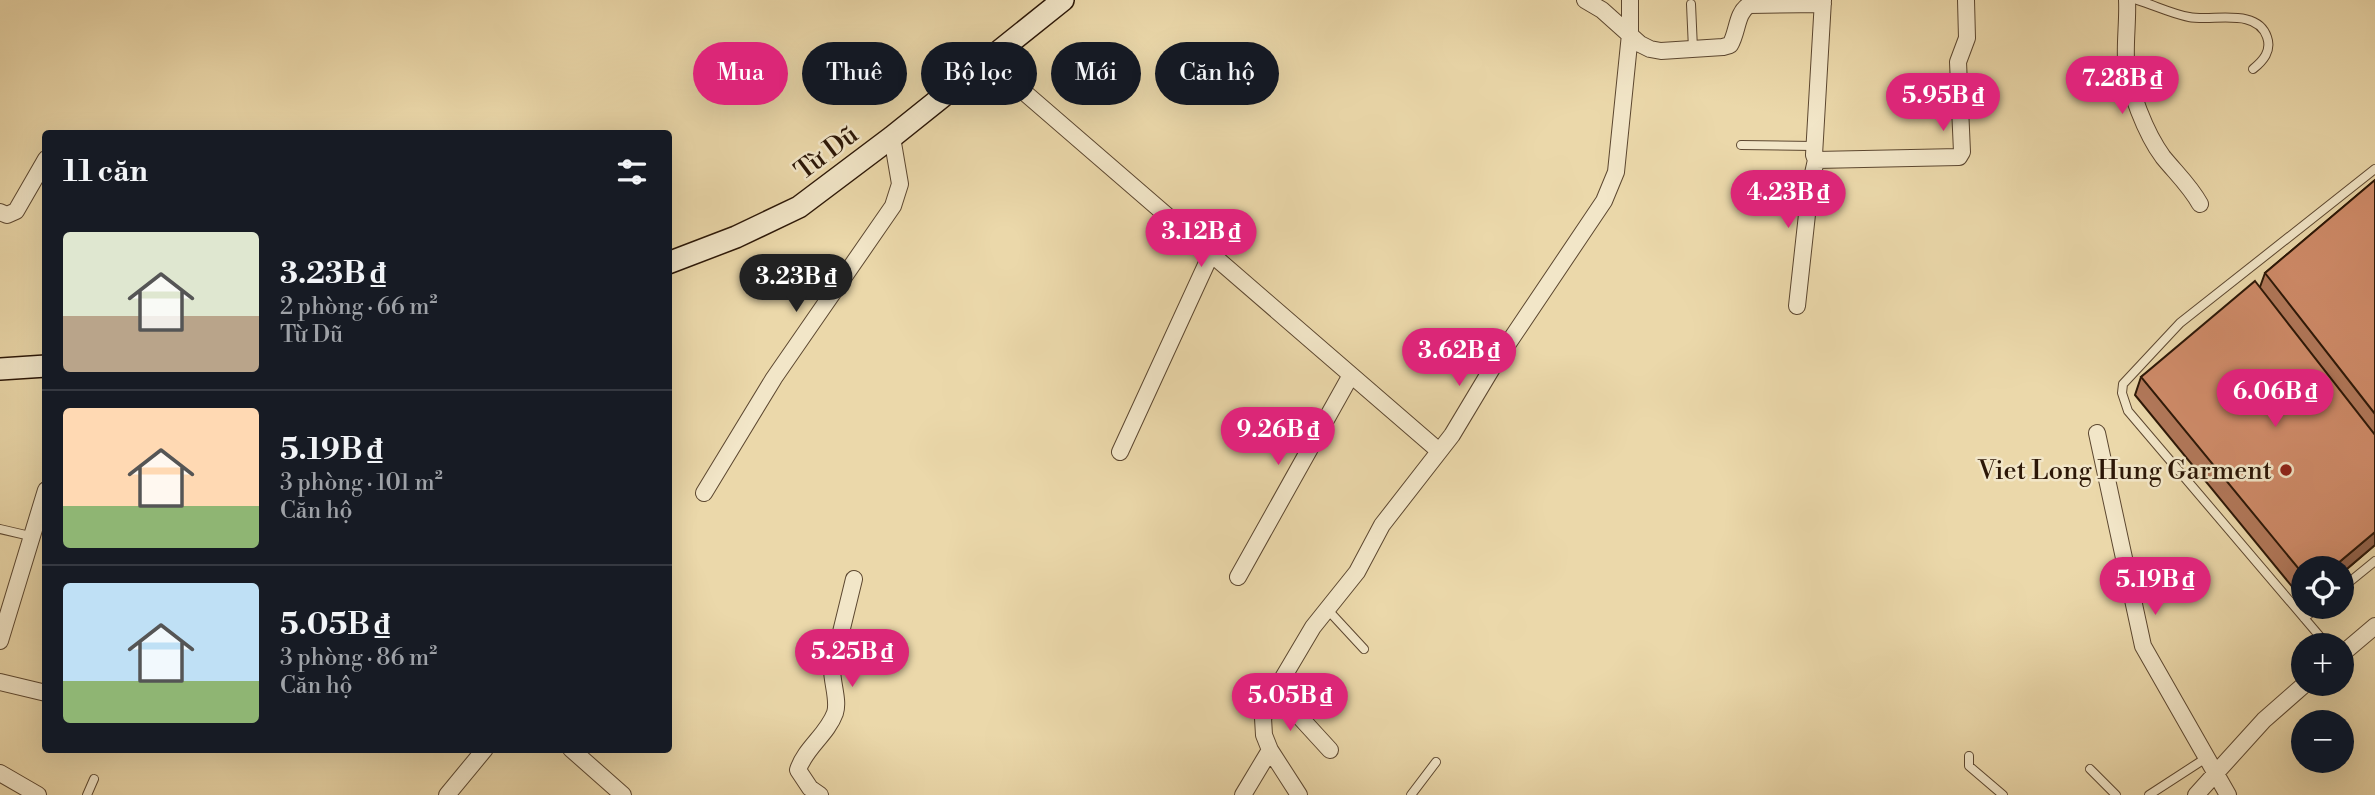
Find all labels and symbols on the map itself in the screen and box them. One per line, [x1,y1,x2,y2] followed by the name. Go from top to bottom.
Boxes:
[2057,57,2187,116] pin: 7.28B ₫
[1878,74,2008,133] pin: 5.95B ₫
[788,118,865,187] street label: Từ Dũ
[1723,170,1853,230] pin: 4.23B ₫
[1136,210,1266,269] pin: 3.12B ₫
[731,254,861,314] pin: 3.23B ₫
[1394,328,1524,388] pin: 3.62B ₫
[2210,370,2340,429] pin: 6.06B ₫
[1213,407,1343,467] pin: 9.26B ₫
[1977,455,2272,487] place label: Viet Long Hung Garment
[2278,462,2294,478] marker: Viet Long Hung Garment
[2090,558,2220,617] pin: 5.19B ₫
[787,630,917,689] pin: 5.25B ₫
[1225,674,1355,733] pin: 5.05B ₫

